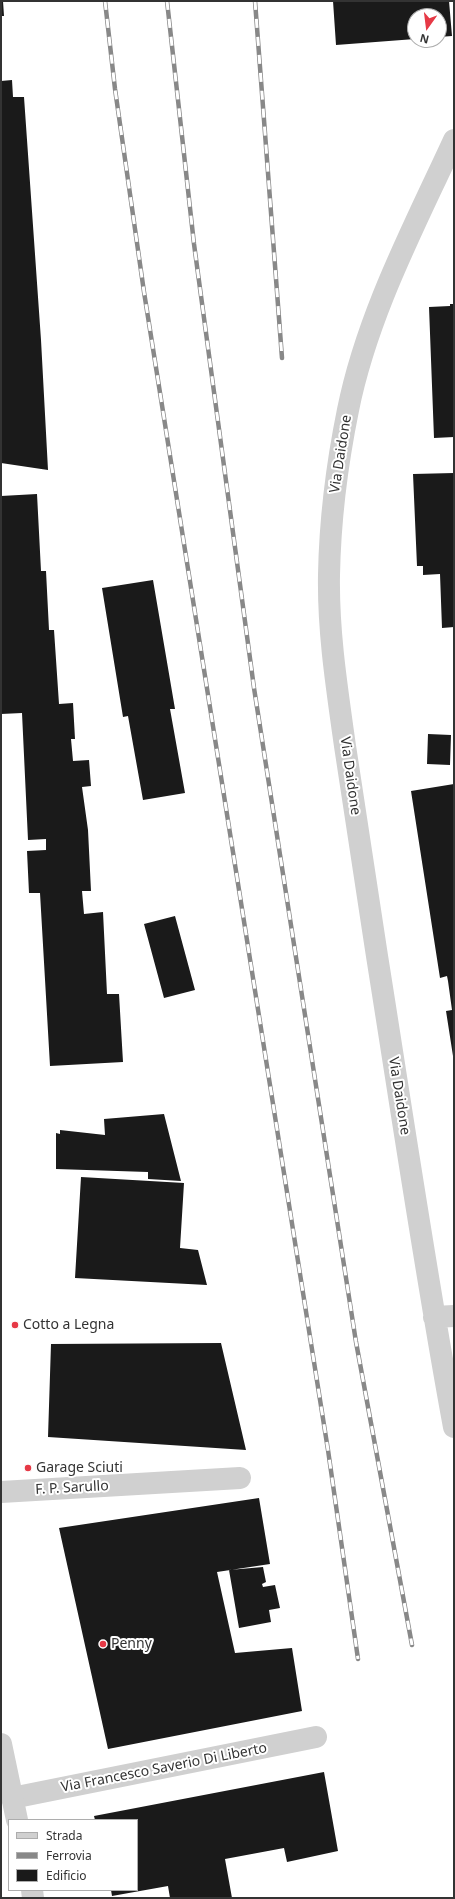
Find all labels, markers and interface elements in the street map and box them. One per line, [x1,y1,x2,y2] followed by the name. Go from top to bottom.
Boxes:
[407,8,447,48] north arrow
[418,31,430,48] text: N
[327,414,355,494] street label: Via Daidone
[336,736,364,816] street label: Via Daidone
[385,1056,413,1136] street label: Via Daidone
[23,1317,114,1333] place label: Cotto a Legna
[10,1320,20,1330] marker: Cotto a Legna
[36,1460,123,1476] place label: Garage Sciuti
[23,1463,33,1473] marker: Garage Sciuti
[35,1478,109,1498] street label: F. P. Sarullo
[111,1636,152,1652] place label: Penny
[98,1639,108,1649] marker: Penny
[60,1740,268,1796] street label: Via Francesco Saverio Di Liberto
[8,1819,138,1891] legend
[46,1827,82,1844] text: Strada
[46,1847,92,1864] text: Ferrovia
[46,1867,87,1884] text: Edificio

